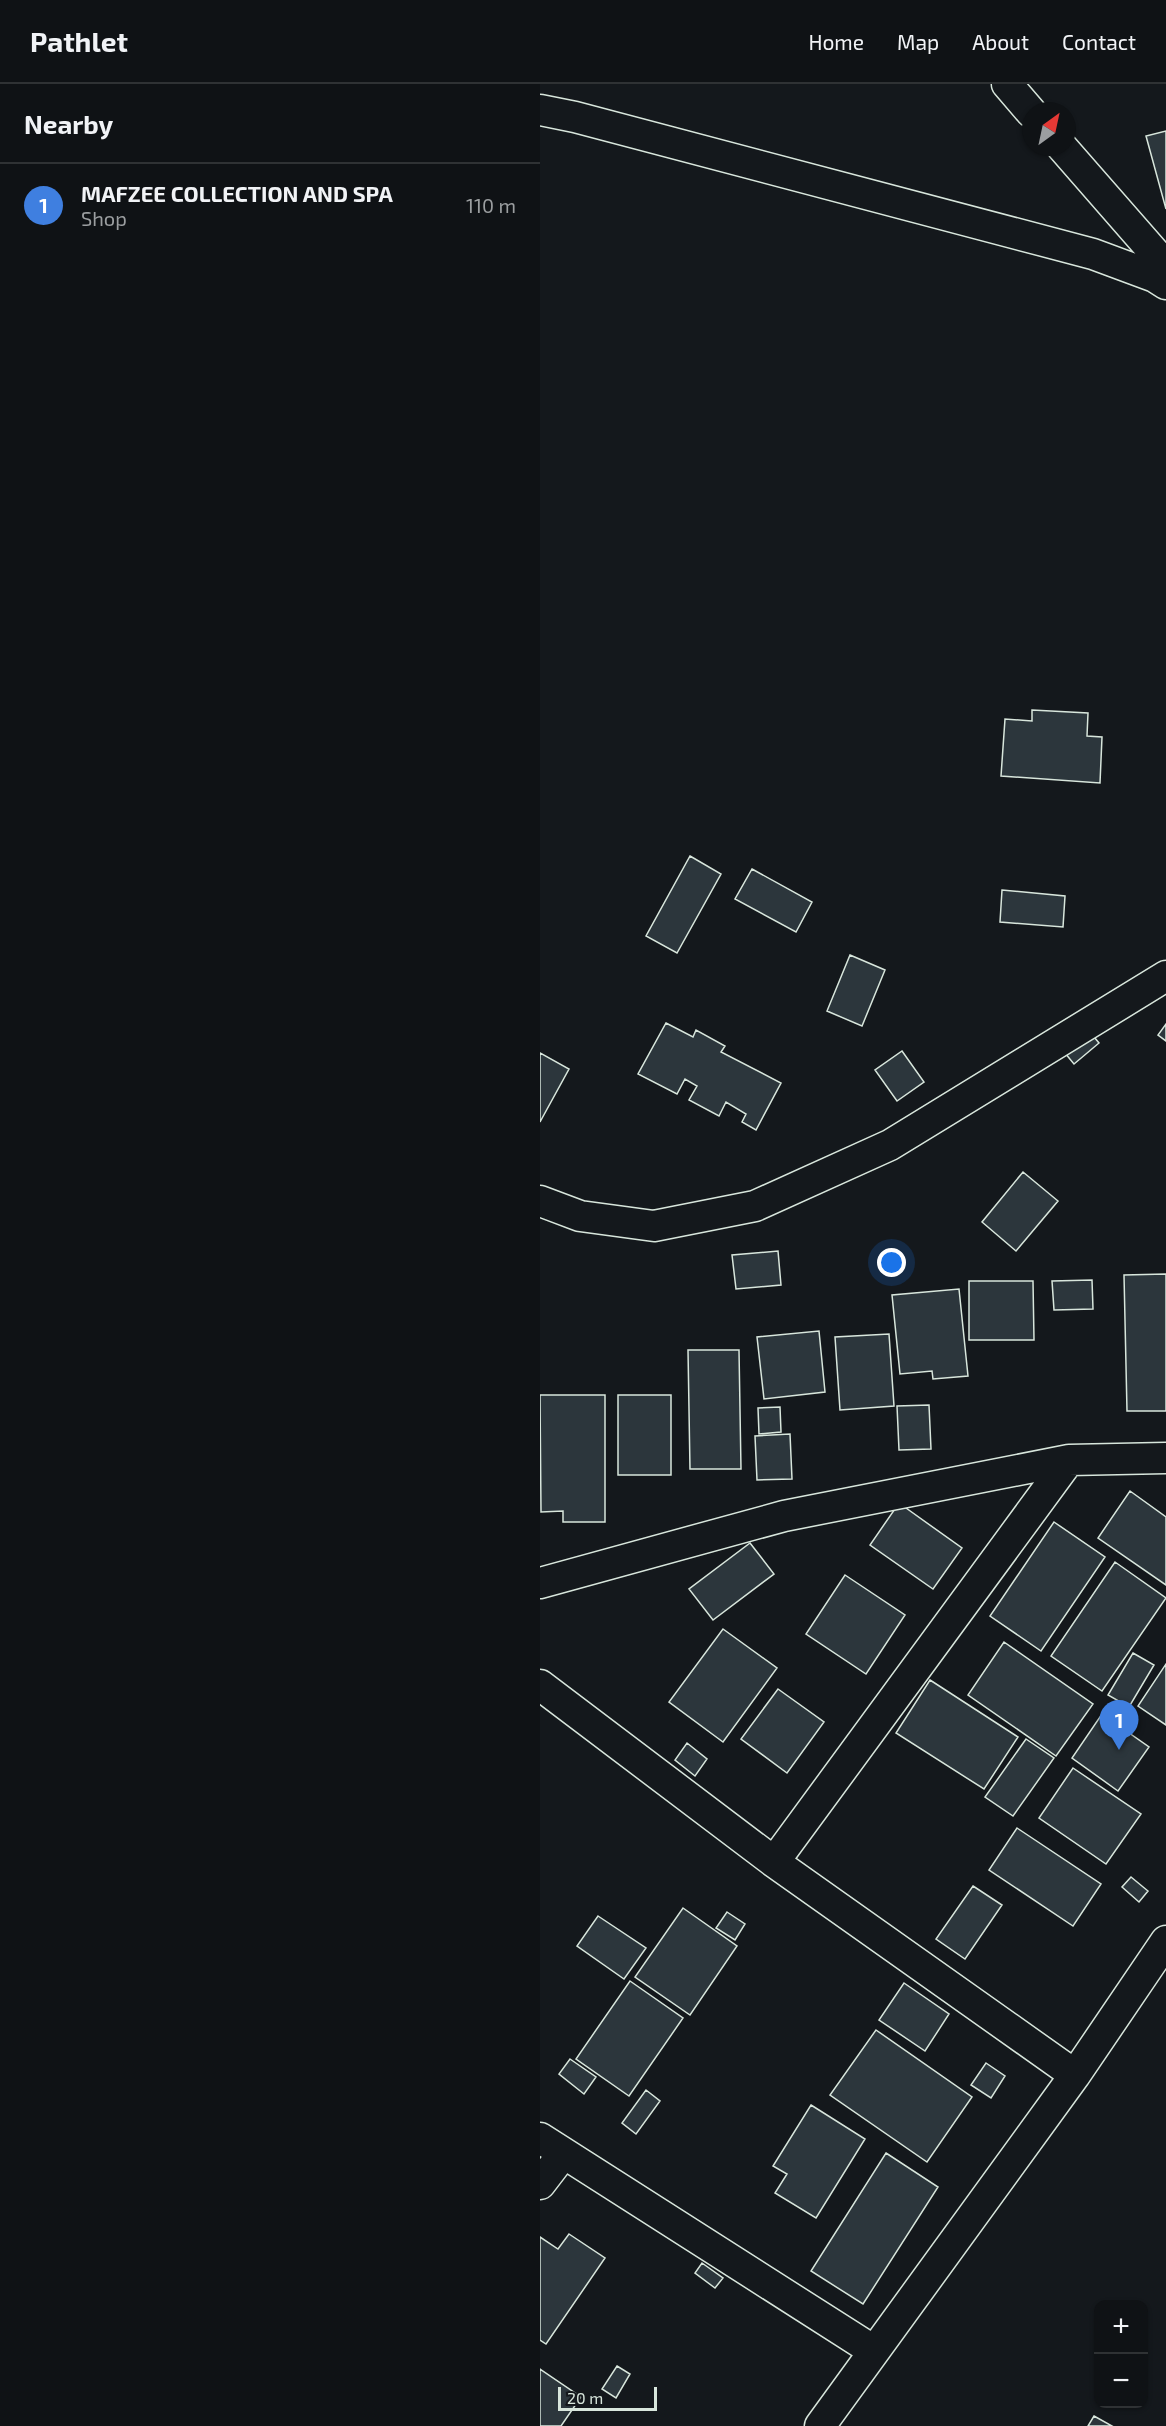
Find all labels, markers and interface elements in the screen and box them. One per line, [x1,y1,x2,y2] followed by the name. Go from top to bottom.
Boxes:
[30,24,128,58] text: Pathlet
[808,29,864,54] text: Home
[897,29,939,54] text: Map
[972,29,1029,54] text: About
[1062,29,1136,54] text: Contact
[1022,102,1076,156] north arrow
[24,108,113,139] text: Nearby
[81,180,393,206] text: MAFZEE COLLECTION AND SPA
[39,193,48,217] text: 1
[466,193,516,217] text: 110 m
[81,206,127,230] text: Shop
[877,1248,906,1277] your location
[1100,1700,1138,1750] pin: 1
[1094,2300,1148,2408] map controls
[1094,2300,1148,2354] button: +
[1094,2354,1148,2408] button: −
[558,2384,657,2412] scale bar
[567,2388,603,2407] text: 20 m

